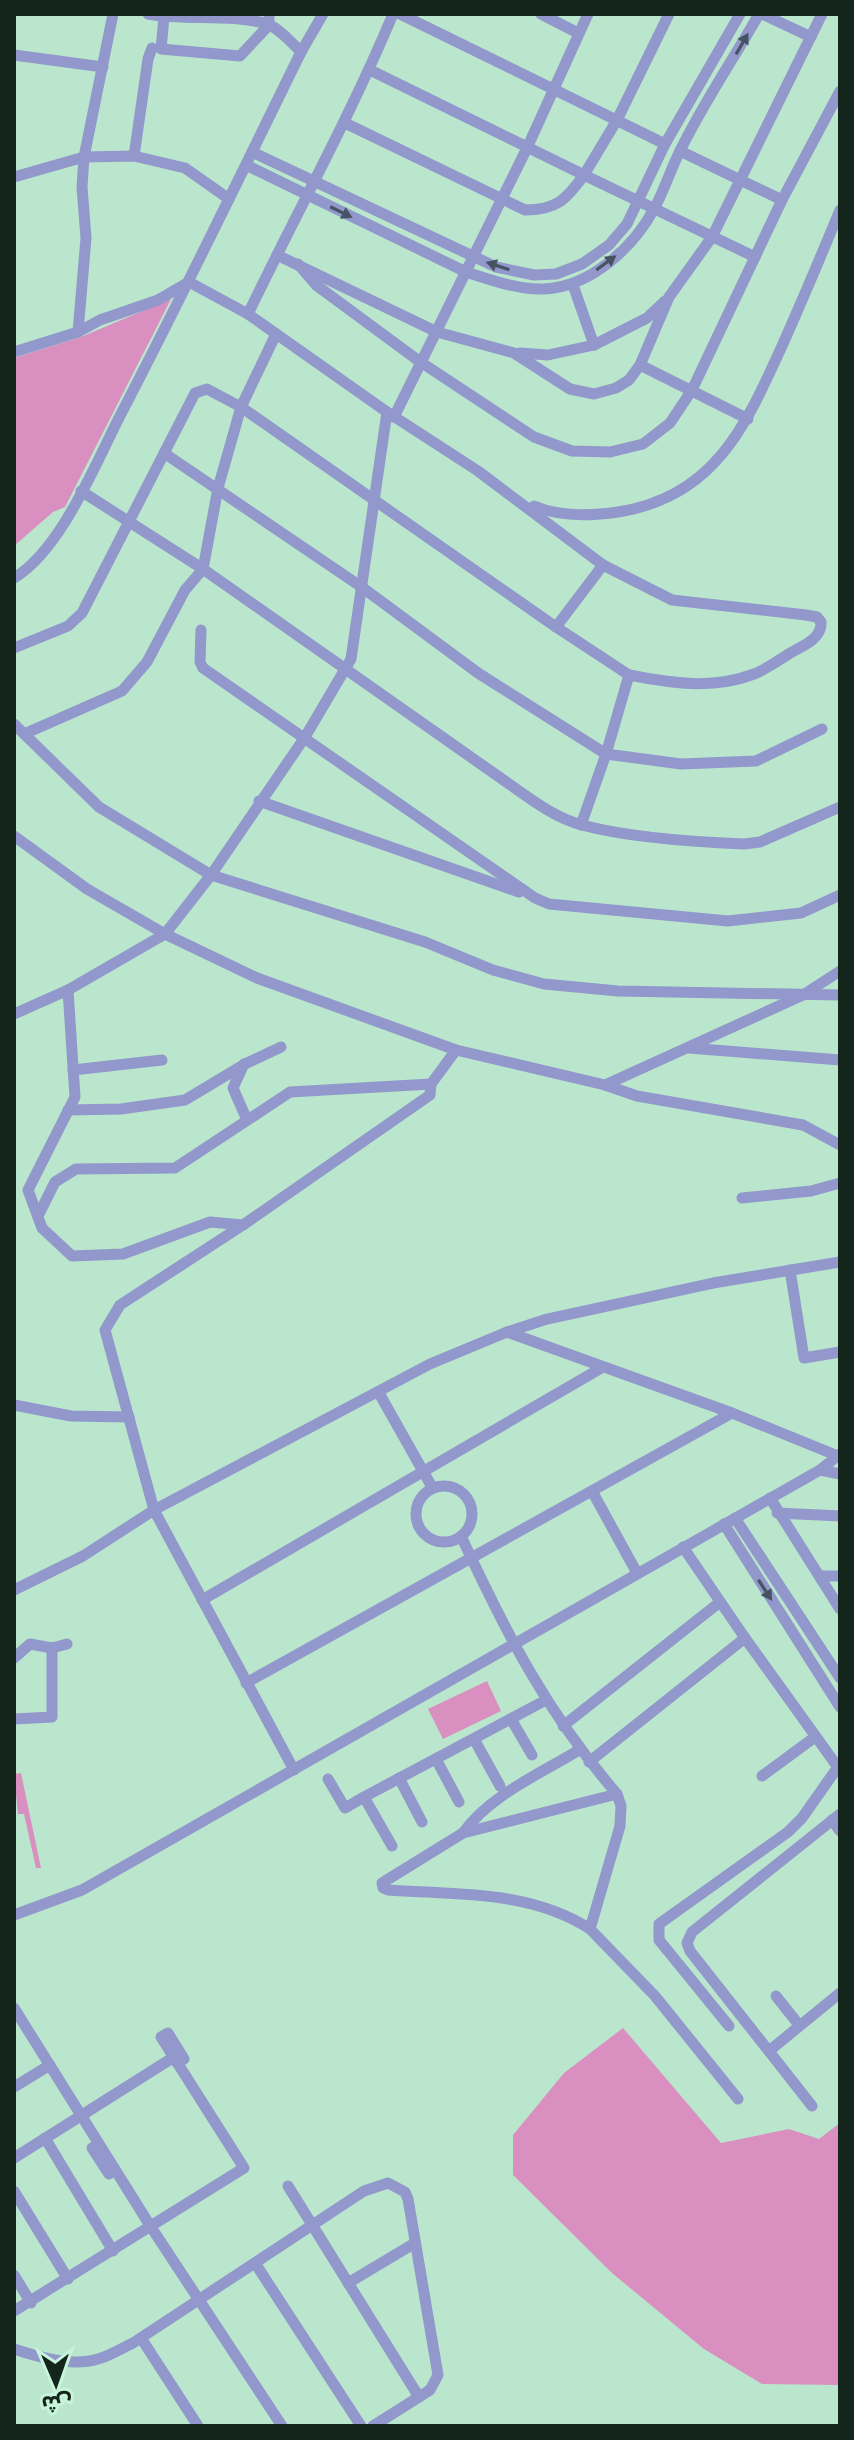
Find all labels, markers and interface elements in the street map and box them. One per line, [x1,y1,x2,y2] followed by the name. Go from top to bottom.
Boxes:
[735,33,749,55] one-way arrow
[330,205,353,218] one-way arrow
[595,255,616,271] one-way arrow
[486,259,510,272] one-way arrow
[758,1580,773,1601] one-way arrow
[16,2344,96,2424] north arrow
[41,2389,72,2418] text: ش

